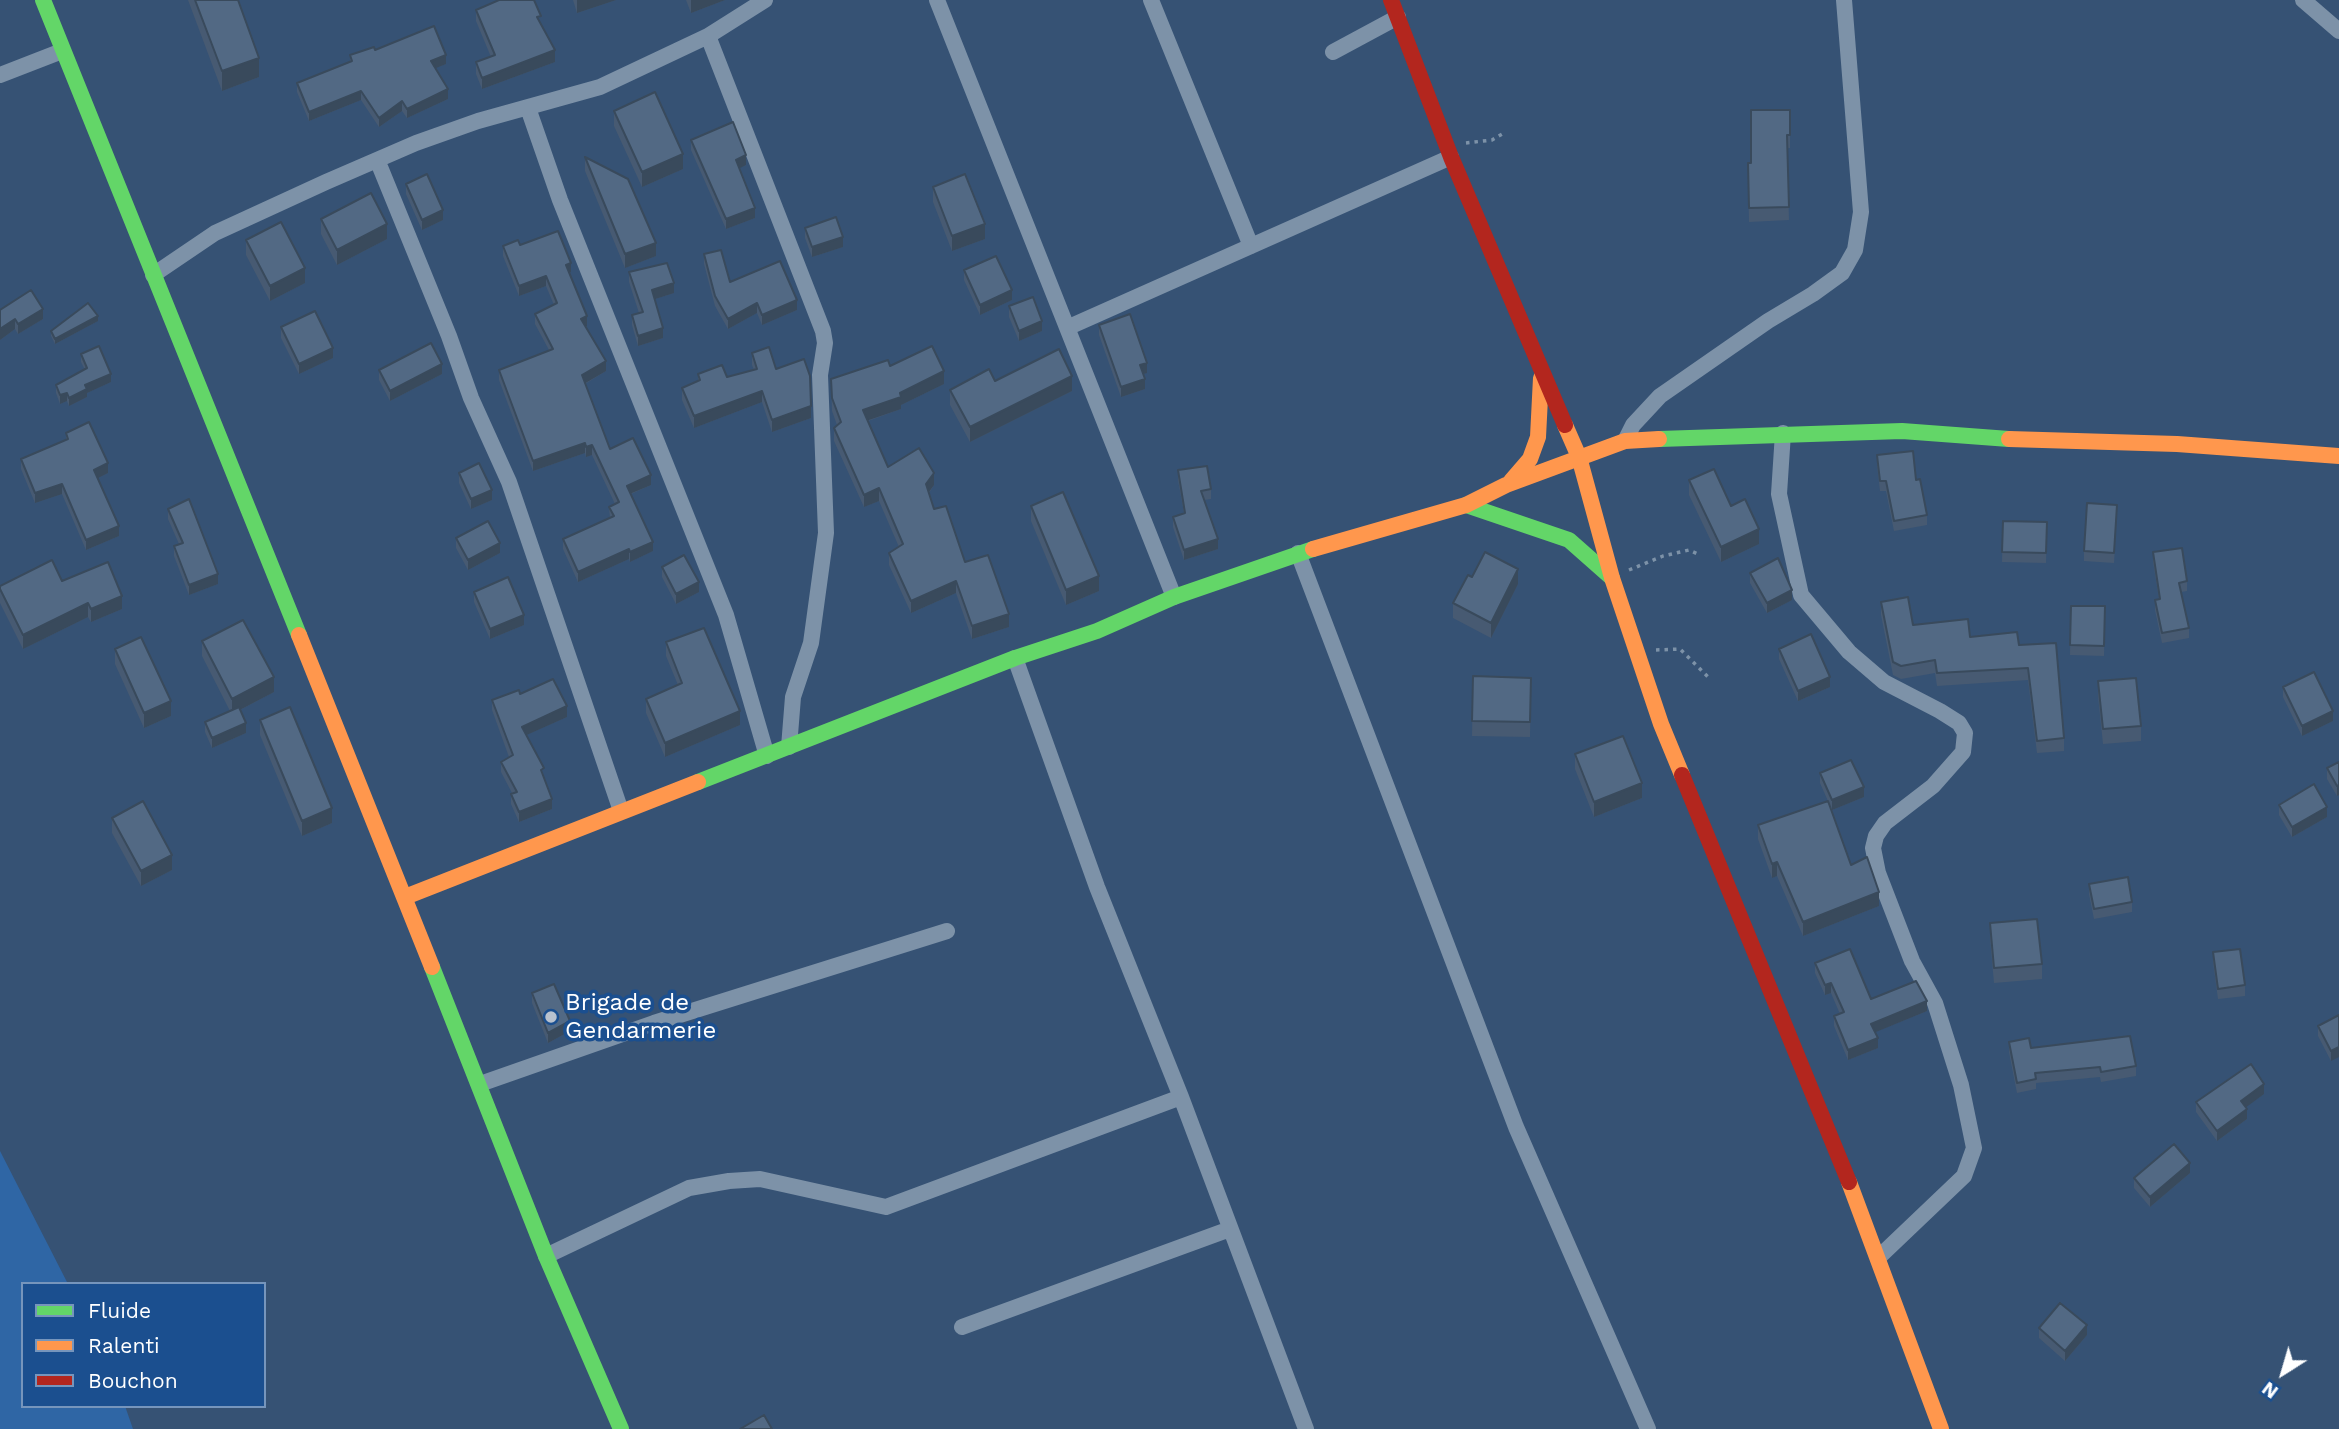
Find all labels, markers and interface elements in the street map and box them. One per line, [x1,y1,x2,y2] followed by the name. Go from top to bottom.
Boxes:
[565,989,716,1045] place label: Brigade de Gendarmerie
[543,1009,559,1025] marker: Brigade de Gendarmerie
[21,1282,266,1408] legend
[88,1298,151,1323] text: Fluide
[88,1333,160,1358] text: Ralenti
[2248,1338,2318,1408] north arrow
[88,1368,178,1393] text: Bouchon
[2258,1377,2283,1404] text: N

